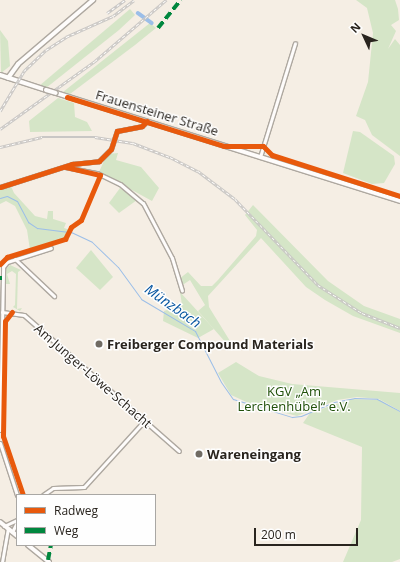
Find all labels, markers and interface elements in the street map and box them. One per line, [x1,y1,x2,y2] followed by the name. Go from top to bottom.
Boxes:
[344,16,384,56] north arrow
[346,19,364,36] text: N
[94,87,220,139] street label: Frauensteiner Straße
[142,281,204,331] water label: Münzbach
[31,321,155,431] street label: Am Junger-Löwe-Schacht
[107,336,313,352] place label: Freiberger Compound Materials
[94,339,104,349] marker: Freiberger Compound Materials
[237,384,351,415] park label: KGV „Am Lerchenhübel“ e.V.
[207,446,301,462] place label: Wareneingang
[194,449,204,459] marker: Wareneingang
[16,494,156,546] legend
[54,502,98,519] text: Radweg
[256,520,360,546] scale bar
[54,522,78,539] text: Weg
[261,526,296,543] text: 200 m

